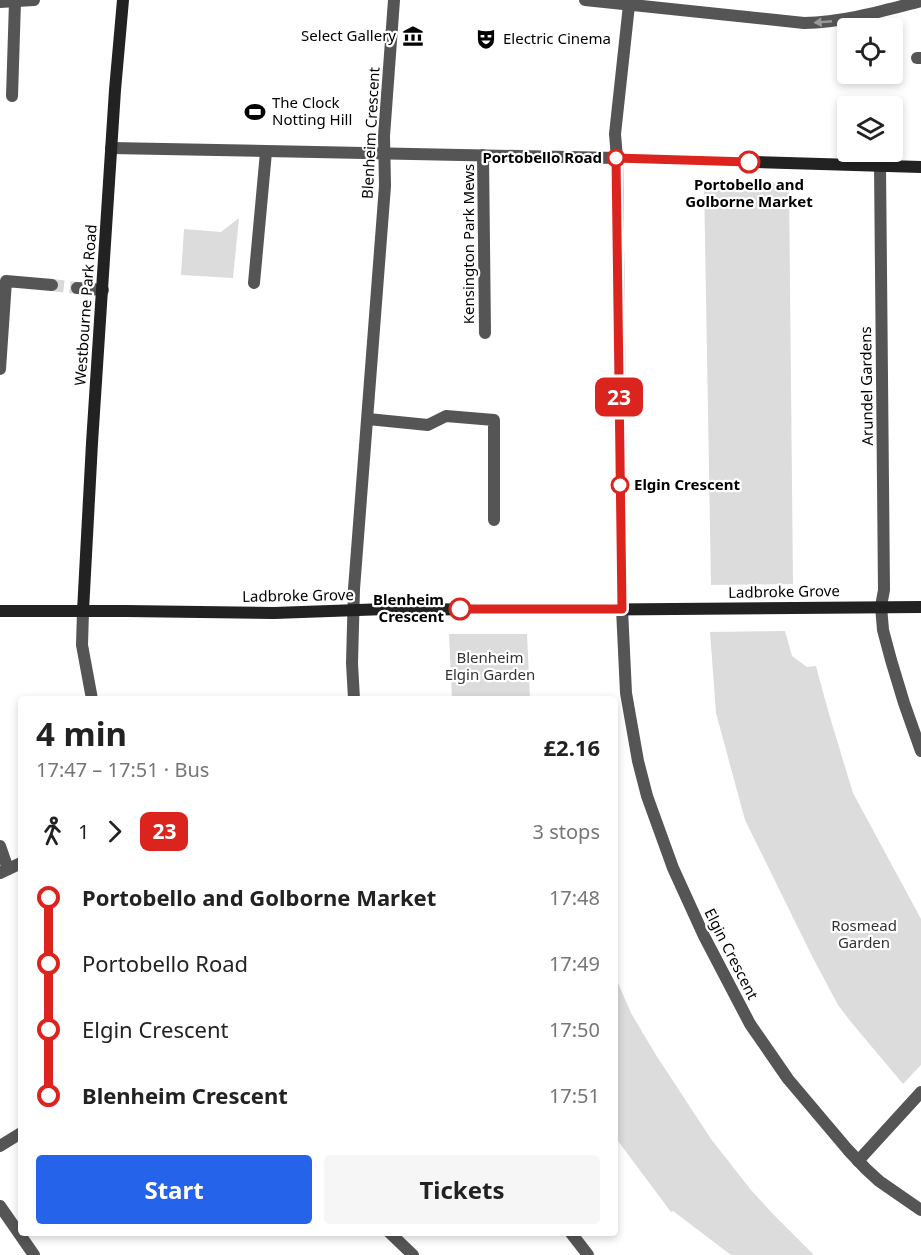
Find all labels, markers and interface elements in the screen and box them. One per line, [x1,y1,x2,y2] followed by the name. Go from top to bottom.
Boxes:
[813,17,832,27] one-way arrow
[837,18,903,162] map controls
[837,18,903,84] button: locate
[401,24,425,48] museum icon: Select Gallery
[301,25,396,45] place label: Select Gallery
[474,27,498,51] theatre icon: Electric Cinema
[503,28,611,48] place label: Electric Cinema
[357,66,383,200] street label: Blenheim Crescent
[272,92,352,129] place label: The Clock Notting Hill
[837,96,903,162] button: layers
[243,100,267,124] sports icon: The Clock Notting Hill
[482,147,602,167] place label: Portobello Road
[607,149,625,167] marker: Portobello Road
[738,151,760,173] marker: Portobello and Golborne Market
[458,164,478,324] street label: Kensington Park Mews
[685,174,813,211] place label: Portobello and Golborne Market
[69,224,101,386] street label: Westbourne Park Road
[855,326,877,446] street label: Arundel Gardens
[592,378,646,416] line badge: 23
[607,383,631,411] text: 23
[634,474,740,494] place label: Elgin Crescent
[611,476,629,494] marker: Elgin Crescent
[728,580,840,602] street label: Ladbroke Grove
[242,584,354,606] street label: Ladbroke Grove
[373,589,444,626] place label: Blenheim Crescent
[449,598,471,620] marker: Blenheim Crescent
[445,647,535,684] park label: Blenheim Elgin Garden
[36,711,127,756] text: 4 min
[543,732,600,762] text: £2.16
[36,756,209,783] text: 17:47 – 17:51 · Bus
[36,815,69,848] icon: walk
[98,815,131,848] icon: forward
[152,817,176,845] text: 23
[78,818,89,845] text: 1
[533,818,600,845] text: 3 stops
[82,882,436,912] text: Portobello and Golborne Market
[549,884,600,911] text: 17:48
[700,905,764,1003] street label: Elgin Crescent
[831,915,897,952] park label: Rosmead Garden
[82,948,248,978] text: Portobello Road
[549,950,600,977] text: 17:49
[82,1014,228,1044] text: Elgin Crescent
[549,1016,600,1043] text: 17:50
[82,1080,288,1110] text: Blenheim Crescent
[549,1082,600,1109] text: 17:51
[36,1155,312,1224] button: Start
[324,1155,600,1224] button: Tickets

